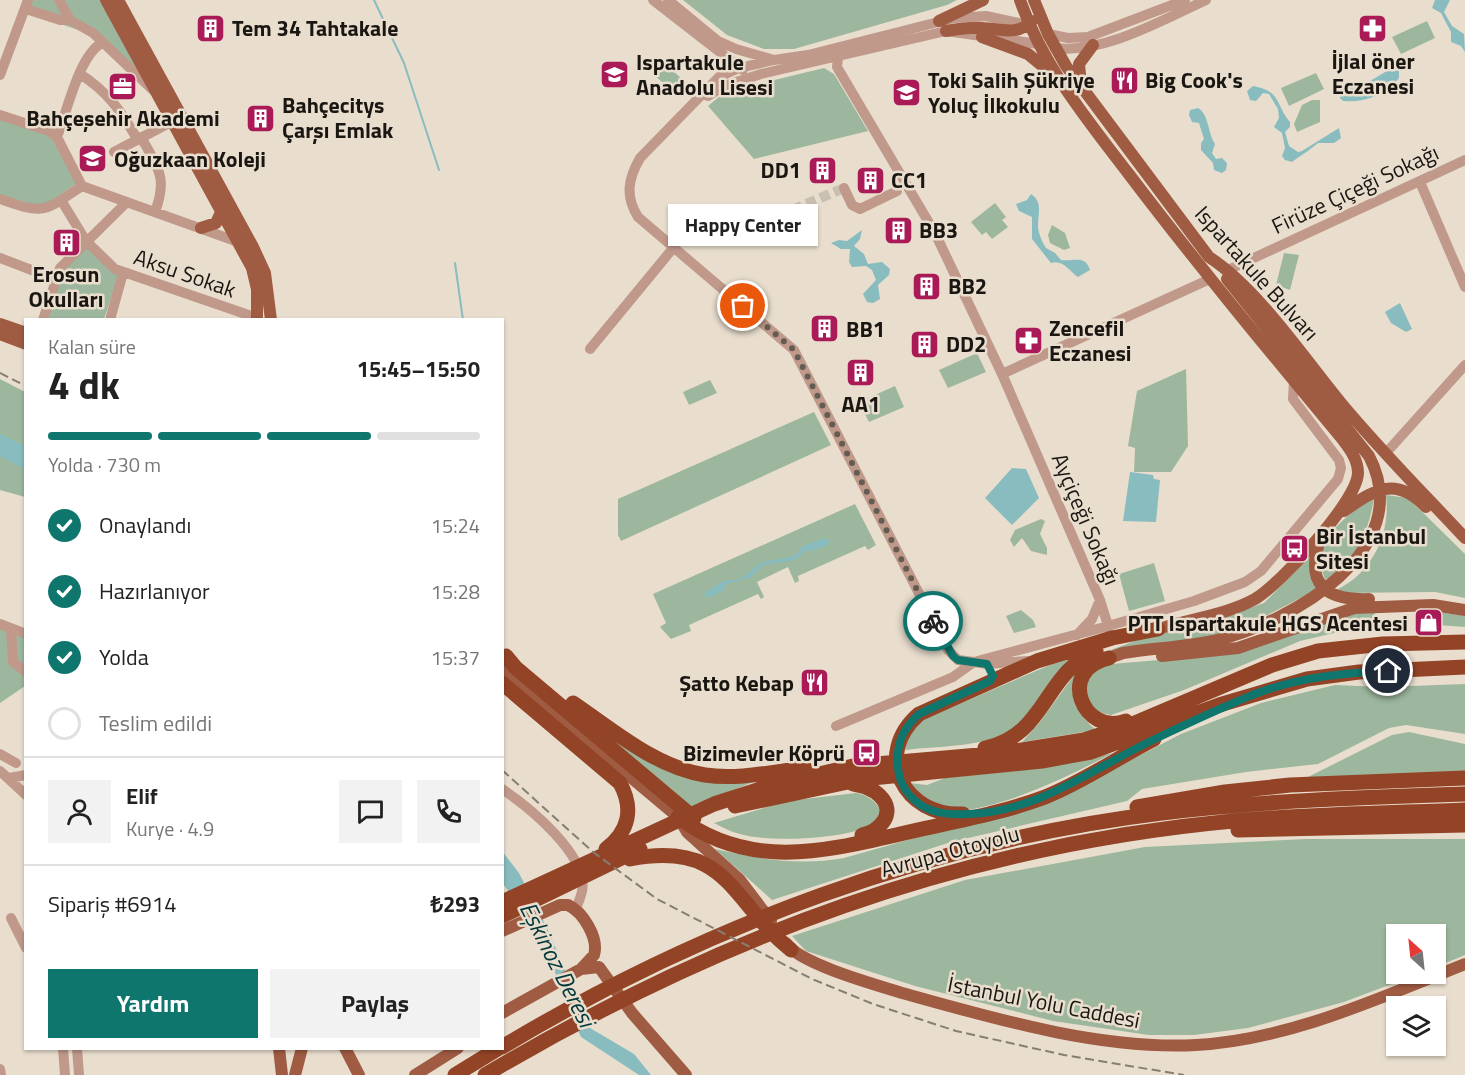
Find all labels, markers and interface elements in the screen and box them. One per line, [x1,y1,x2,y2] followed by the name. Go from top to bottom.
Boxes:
[232,11,398,45] place label: Tem 34 Tahtakale
[195,12,227,44] building icon: Tem 34 Tahtakale
[1357,13,1389,45] pharmacy icon: İjlal öner Eczanesi
[1331,44,1415,103] place label: İjlal öner Eczanesi
[636,45,773,104] place label: Ispartakule Anadolu Lisesi
[599,59,631,91] school or university icon: Ispartakule Anadolu Lisesi
[928,63,1095,122] place label: Toki Salih Şükriye Yoluç İlkokulu
[1145,63,1243,97] place label: Big Cook's
[1108,64,1140,96] restaurant icon: Big Cook's
[107,70,139,102] office icon: Bahçeşehir Akademi
[891,77,923,109] school or university icon: Toki Salih Şükriye Yoluç İlkokulu
[282,88,394,147] place label: Bahçecitys Çarşı Emlak
[26,101,220,135] place label: Bahçeşehir Akademi
[245,102,277,134] building icon: Bahçecitys Çarşı Emlak
[1266,135,1444,243] street label: Firüze Çiçeği Sokağı
[114,142,266,176] place label: Oğuzkaan Koleji
[77,143,109,175] school or university icon: Oğuzkaan Koleji
[761,153,801,187] place label: DD1
[806,154,838,186] building icon: DD1
[891,163,927,197] place label: CC1
[854,164,886,196] building icon: CC1
[1187,198,1327,348] street label: Ispartakule Bulvarı
[668,204,818,246] callout: Happy Center
[685,209,801,240] text: Happy Center
[919,213,958,247] place label: BB3
[882,214,914,246] building icon: BB3
[50,226,82,258] building icon: Erosun Okulları
[129,240,241,306] street label: Aksu Sokak
[29,257,103,316] place label: Erosun Okulları
[948,269,987,303] place label: BB2
[911,270,943,302] building icon: BB2
[717,280,768,331] pin
[726,289,759,322] icon: bag
[1049,311,1132,370] place label: Zencefil Eczanesi
[846,312,885,346] place label: BB1
[809,313,841,345] building icon: BB1
[1012,325,1044,357] pharmacy icon: Zencefil Eczanesi
[946,327,986,361] place label: DD2
[909,328,941,360] building icon: DD2
[48,331,136,362] text: Kalan süre
[357,352,480,386] text: 15:45–15:50
[48,355,120,414] text: 4 dk
[845,356,877,388] building icon: AA1
[842,387,880,421] place label: AA1
[1043,448,1129,590] street label: Ayçiçeği Sokağı
[48,449,161,480] text: Yolda · 730 m
[99,508,191,542] text: Onaylandı
[48,509,81,542] icon: check
[431,510,480,541] text: 15:24
[1316,519,1426,578] place label: Bir İstanbul Sitesi
[1279,533,1311,565] bus stop icon: Bir İstanbul Sitesi
[99,574,210,608] text: Hazırlanıyor
[48,575,81,608] icon: check
[431,576,480,607] text: 15:28
[903,591,963,651] courier
[917,605,950,638] icon: bike
[1128,606,1408,640] place label: PTT Ispartakule HGS Acentesi
[1413,607,1445,639] shop icon: PTT Ispartakule HGS Acentesi
[99,640,149,674] text: Yolda
[48,641,81,674] icon: check
[431,642,480,673] text: 15:37
[1362,645,1413,696] pin
[1371,654,1404,687] icon: home
[679,666,794,700] place label: Şatto Kebap
[799,667,831,699] restaurant icon: Şatto Kebap
[99,706,212,740] text: Teslim edildi
[683,736,845,770] place label: Bizimevler Köprü
[850,737,882,769] bus stop icon: Bizimevler Köprü
[126,779,158,813] text: Elif
[48,780,111,843] button: person
[339,780,402,843] button: chat
[417,780,480,843] button: phone
[126,813,214,844] text: Kurye · 4.9
[877,816,1023,886] street label: Avrupa Otoyolu
[48,887,176,921] text: Sipariş #6914
[430,887,480,921] text: ₺293
[511,895,606,1036] water label: Eşkinoz Deresi
[1386,924,1446,984] north arrow
[1386,924,1446,1056] map controls
[945,967,1143,1037] street label: İstanbul Yolu Caddesi
[48,969,258,1038] button: Yardım
[270,969,480,1038] button: Paylaş
[1386,996,1446,1056] button: layers

